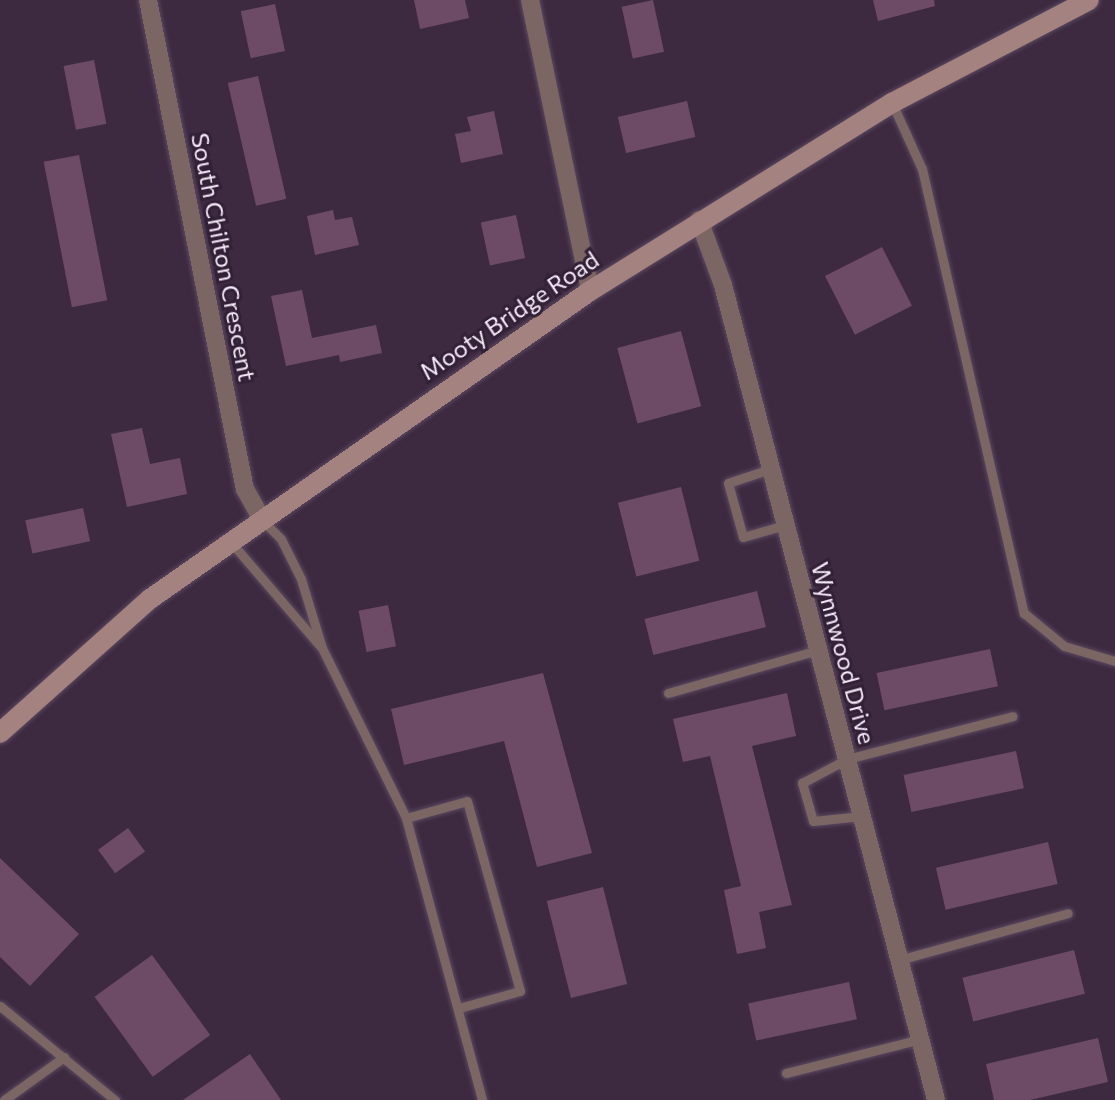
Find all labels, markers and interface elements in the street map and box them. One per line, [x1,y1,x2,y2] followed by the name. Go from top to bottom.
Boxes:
[186,131,262,383] street label: South Chilton Crescent
[414,244,604,386] street label: Mooty Bridge Road
[806,559,882,747] street label: Wynnwood Drive

